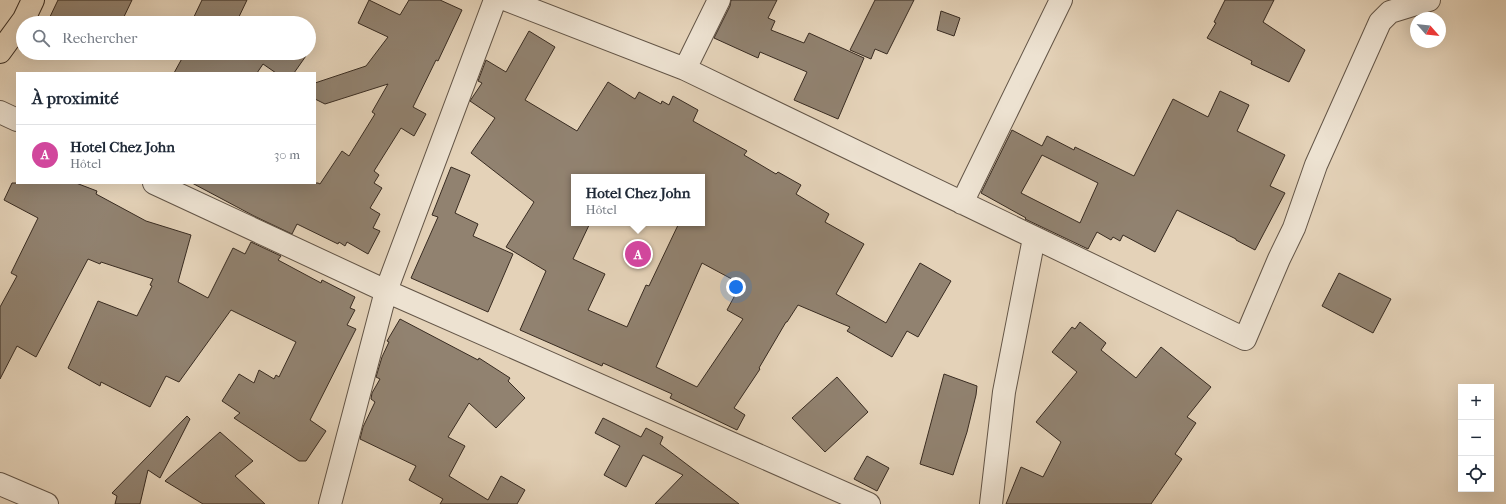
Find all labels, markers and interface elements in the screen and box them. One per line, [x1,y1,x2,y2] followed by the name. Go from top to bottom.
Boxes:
[1410,12,1446,48] north arrow
[16,16,316,60] search box
[30,27,52,49] icon: search
[62,29,137,47] text: Rechercher
[32,88,119,108] text: À proximité
[70,138,175,156] text: Hotel Chez John
[41,147,49,162] text: A
[274,147,300,162] text: 30 m
[70,156,101,171] text: Hôtel
[571,174,705,226] popup
[586,184,690,202] text: Hotel Chez John
[586,202,617,217] text: Hôtel
[625,239,651,269] pin: A
[726,277,746,297] your location
[1458,384,1494,492] map controls
[1458,384,1494,420] button: +
[1458,420,1494,456] button: −
[1458,456,1494,492] button: locate

